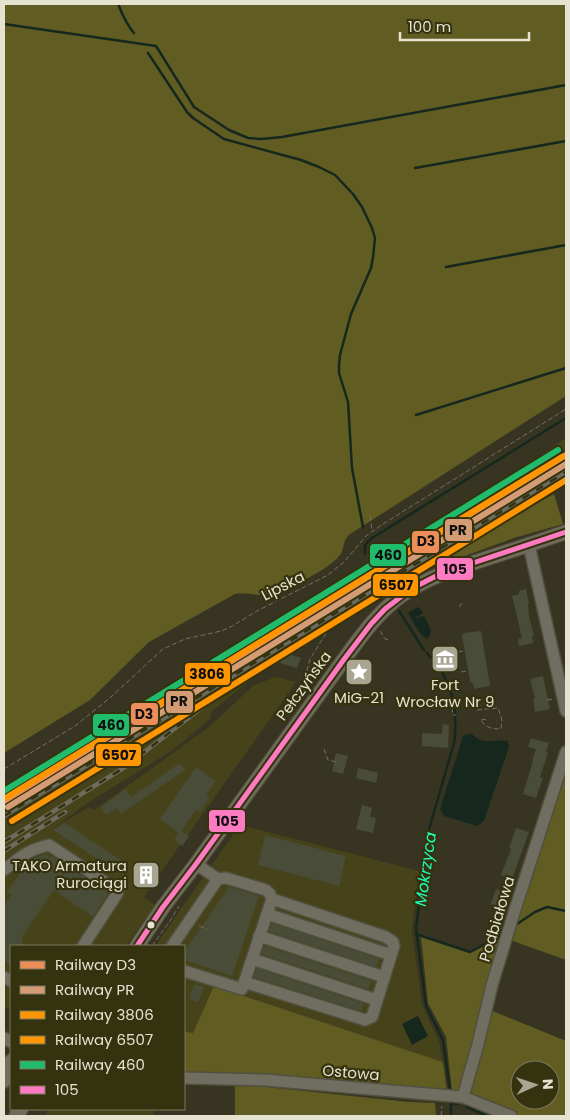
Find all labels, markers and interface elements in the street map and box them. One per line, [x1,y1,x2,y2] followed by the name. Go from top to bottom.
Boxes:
[400,10,529,42] scale bar
[408,16,451,37] text: 100 m
[444,518,473,542] line badge: PR
[449,520,467,540] text: PR
[411,530,440,554] line badge: D3
[417,531,435,551] text: D3
[369,543,407,567] line badge: 460
[374,545,402,565] text: 460
[436,557,474,581] line badge: 105
[443,559,467,579] text: 105
[258,566,308,605] street label: Lipska
[372,573,419,597] line badge: 6507
[379,575,414,595] text: 6507
[430,644,460,674] museum icon: Fort Wrocław Nr 9
[271,647,336,725] street label: Pełczyńska
[344,657,374,687] place icon: MiG-21
[184,662,231,686] line badge: 3806
[189,664,225,684] text: 3806
[396,674,494,712] place label: Fort Wrocław Nr 9
[334,687,384,708] place label: MiG-21
[165,690,194,714] line badge: PR
[170,691,188,711] text: PR
[130,702,159,726] line badge: D3
[135,704,153,724] text: D3
[92,713,130,737] line badge: 460
[97,715,125,735] text: 460
[95,743,142,767] line badge: 6507
[102,745,137,765] text: 6507
[208,809,246,833] line badge: 105
[215,811,239,831] text: 105
[409,830,442,908] water label: Mokrzyca
[12,855,127,893] place label: TAKO Armatura Rurociągi
[131,860,161,890] building icon: TAKO Armatura Rurociągi
[474,874,519,964] street label: Podbiałowa
[146,920,156,930] unlabelled marker
[10,945,185,1110] legend
[55,954,136,975] text: Railway D3
[55,979,134,1000] text: Railway PR
[55,1004,154,1025] text: Railway 3806
[55,1029,153,1050] text: Railway 6507
[55,1054,145,1075] text: Railway 460
[322,1060,380,1085] street label: Ostowa
[510,1060,560,1110] north arrow
[55,1079,79,1100] text: 105
[538,1079,558,1090] text: N

